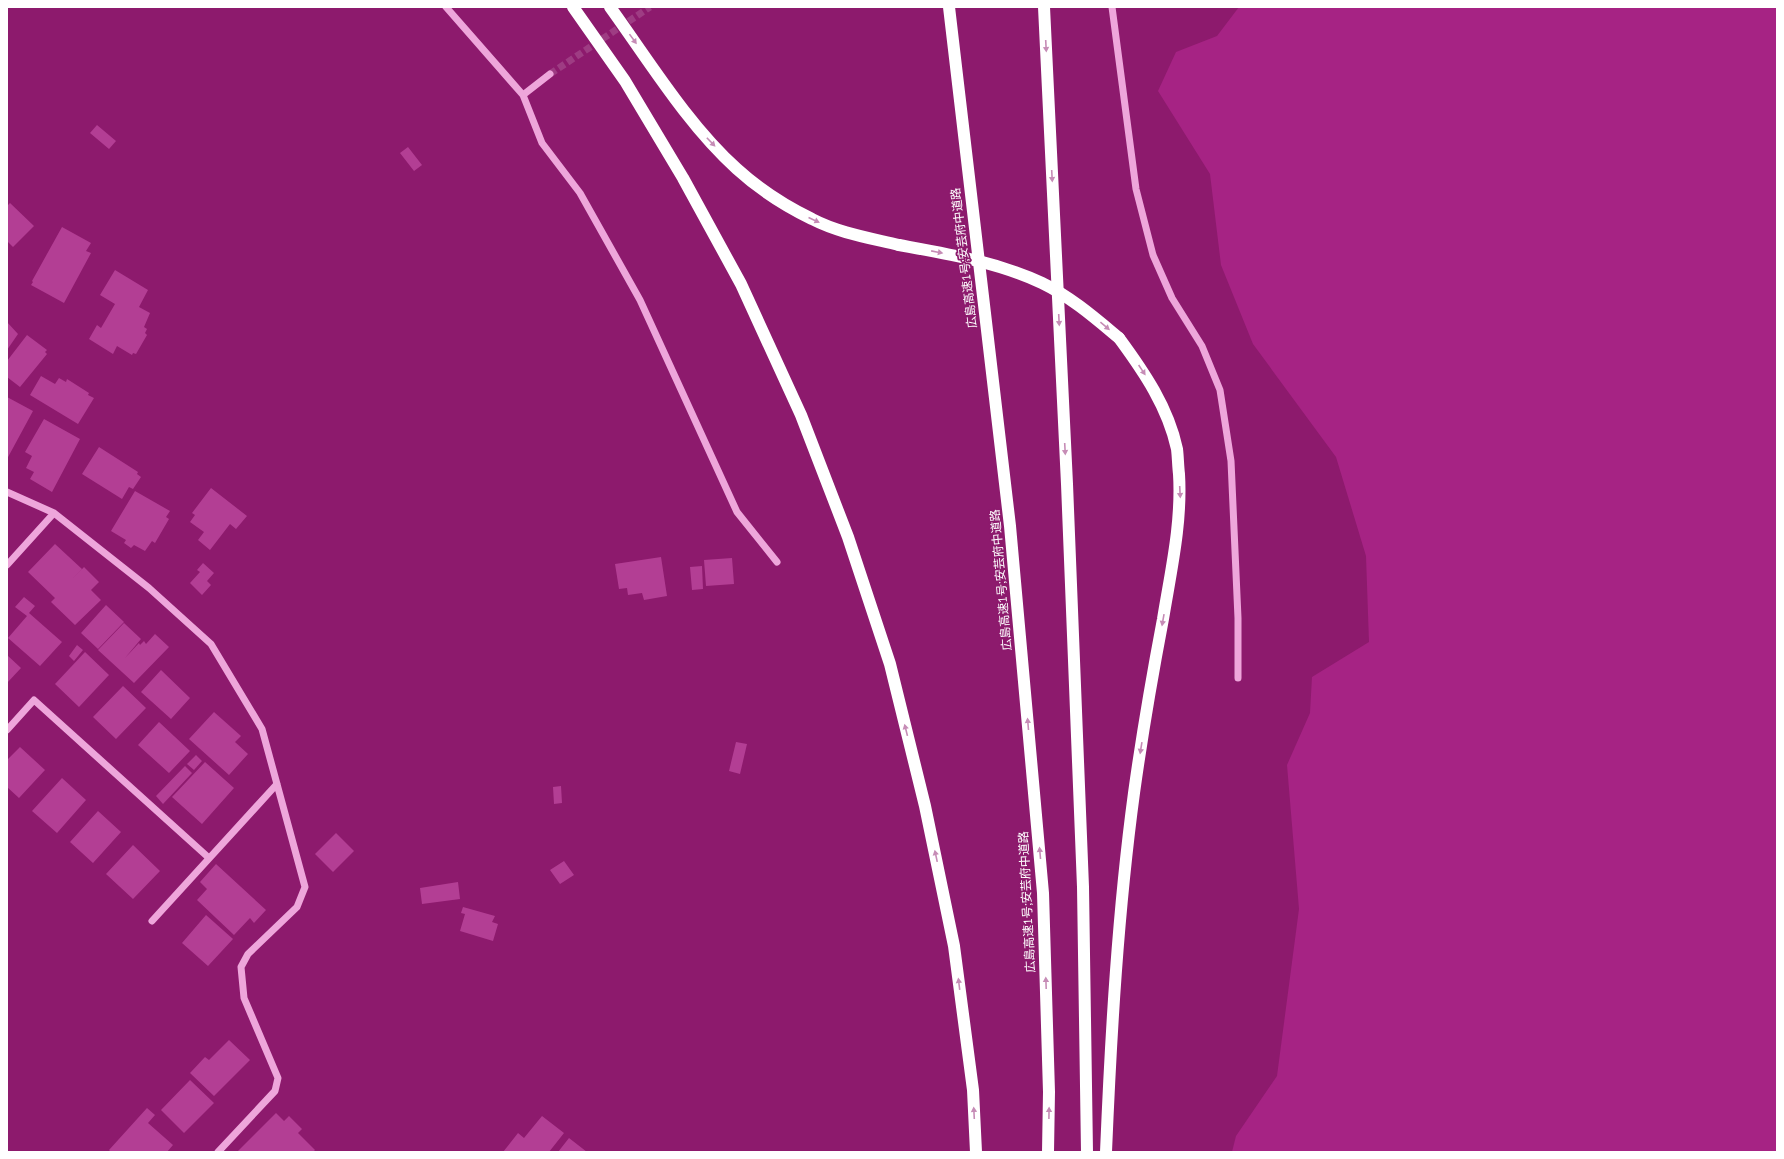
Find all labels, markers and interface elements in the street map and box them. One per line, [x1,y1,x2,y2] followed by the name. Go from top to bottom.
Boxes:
[629,33,637,44] one-way arrow
[1042,40,1049,52] one-way arrow
[706,137,716,147] one-way arrow
[1049,170,1055,183] one-way arrow
[947,187,980,329] street label: 広島高速1号;安芸府中道路
[809,217,821,223] one-way arrow
[931,250,943,256] one-way arrow
[1055,314,1062,326] one-way arrow
[1099,322,1110,331] one-way arrow
[1138,364,1146,375] one-way arrow
[1062,443,1068,456] one-way arrow
[1177,486,1183,499] one-way arrow
[987,509,1014,651] street label: 広島高速1号;安芸府中道路
[1159,614,1165,626] one-way arrow
[1025,718,1031,730] one-way arrow
[903,723,909,735] one-way arrow
[1138,742,1144,755] one-way arrow
[1015,831,1038,973] street label: 広島高速1号;安芸府中道路
[1036,847,1043,859] one-way arrow
[932,850,938,862] one-way arrow
[1043,976,1049,989] one-way arrow
[956,978,962,990] one-way arrow
[971,1106,977,1119] one-way arrow
[1045,1107,1052,1119] one-way arrow

